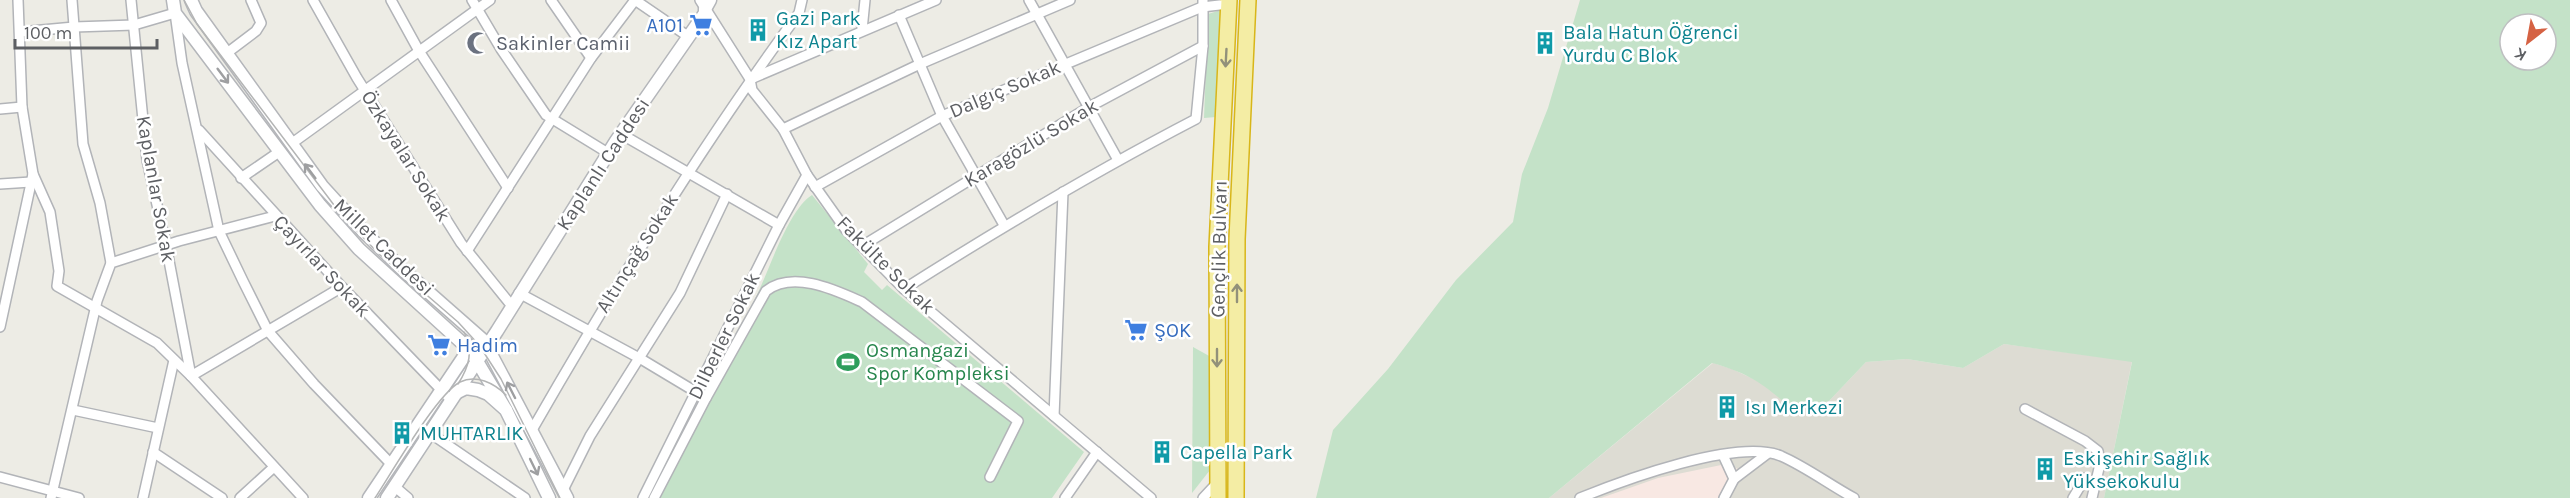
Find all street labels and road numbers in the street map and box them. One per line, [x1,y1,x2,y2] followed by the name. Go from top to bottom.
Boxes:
[946,55,1064,123] street label: Dalgıç Sokak
[356,86,456,226] street label: Özkayalar Sokak
[552,93,654,235] street label: Kaplanlı Caddesi
[960,94,1102,192] street label: Karagözlü Sokak
[132,114,180,264] street label: Kaplanlar Sokak
[1206,180,1232,318] street label: Gençlik Bulvarı
[591,189,683,317] street label: Altınçağ Sokak
[329,193,439,301] street label: Millet Caddesi
[269,210,375,322] street label: Çayırlar Sokak
[832,211,940,319] street label: Fakülte Sokak
[683,269,765,403] street label: Dilberler Sokak

